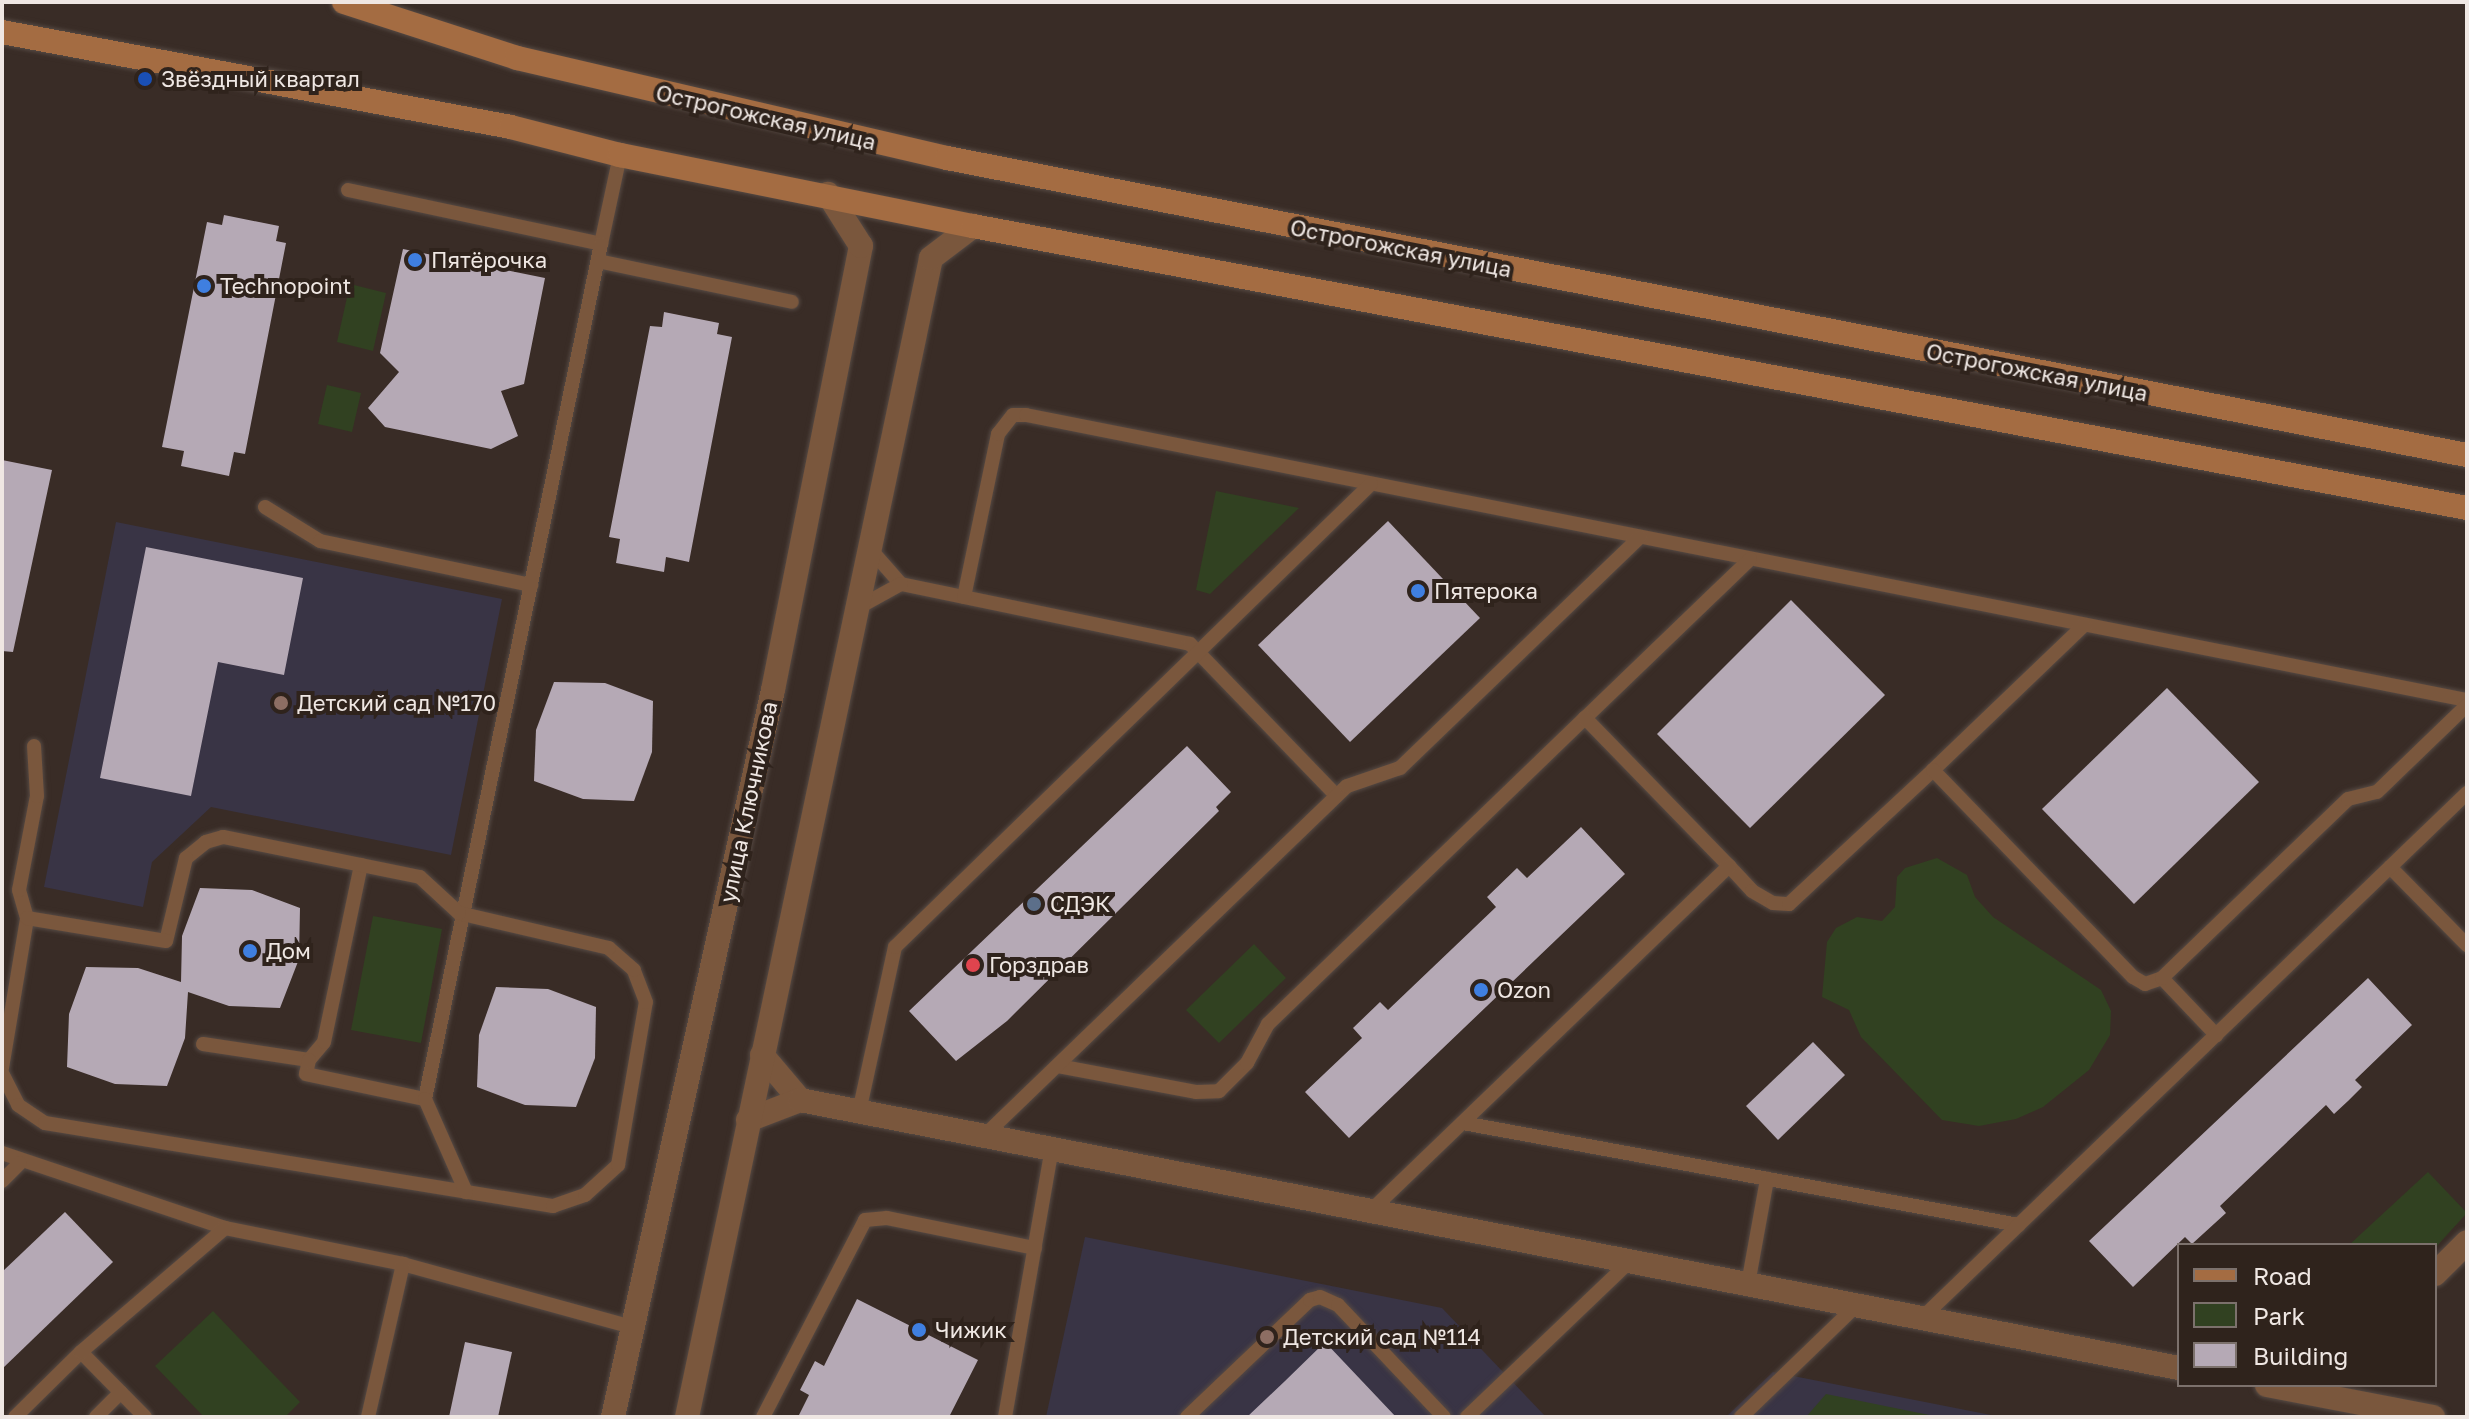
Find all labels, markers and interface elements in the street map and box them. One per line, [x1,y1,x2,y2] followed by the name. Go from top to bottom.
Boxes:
[161,66,360,92] place label: Звёздный квартал
[136,70,154,88] marker: Звёздный квартал
[653,79,879,155] street label: Острогожская улица
[1288,214,1514,282] street label: Острогожская улица
[431,247,547,273] place label: Пятёрочка
[406,251,424,269] marker: Пятёрочка
[220,273,351,299] place label: Technopoint
[195,277,213,295] marker: Technopoint
[1924,338,2150,406] street label: Острогожская улица
[1434,578,1538,604] place label: Пятерока
[1409,582,1427,600] marker: Пятерока
[297,690,496,716] place label: Детский сад №170
[272,694,290,712] marker: Детский сад №170
[714,699,782,905] street label: улица Ключникова
[1050,891,1110,917] place label: СДЭК
[1025,895,1043,913] marker: СДЭК
[266,938,311,964] place label: Дом
[241,942,259,960] marker: Дом
[989,952,1089,978] place label: Горздрав
[964,956,982,974] marker: Горздрав
[1497,977,1551,1003] place label: Ozon
[1472,981,1490,999] marker: Ozon
[2177,1243,2437,1387] legend
[2253,1261,2312,1290] text: Road
[2253,1301,2305,1330] text: Park
[935,1317,1007,1343] place label: Чижик
[910,1321,928,1339] marker: Чижик
[1283,1324,1481,1350] place label: Детский сад №114
[1258,1328,1276,1346] marker: Детский сад №114
[2253,1341,2348,1370] text: Building

